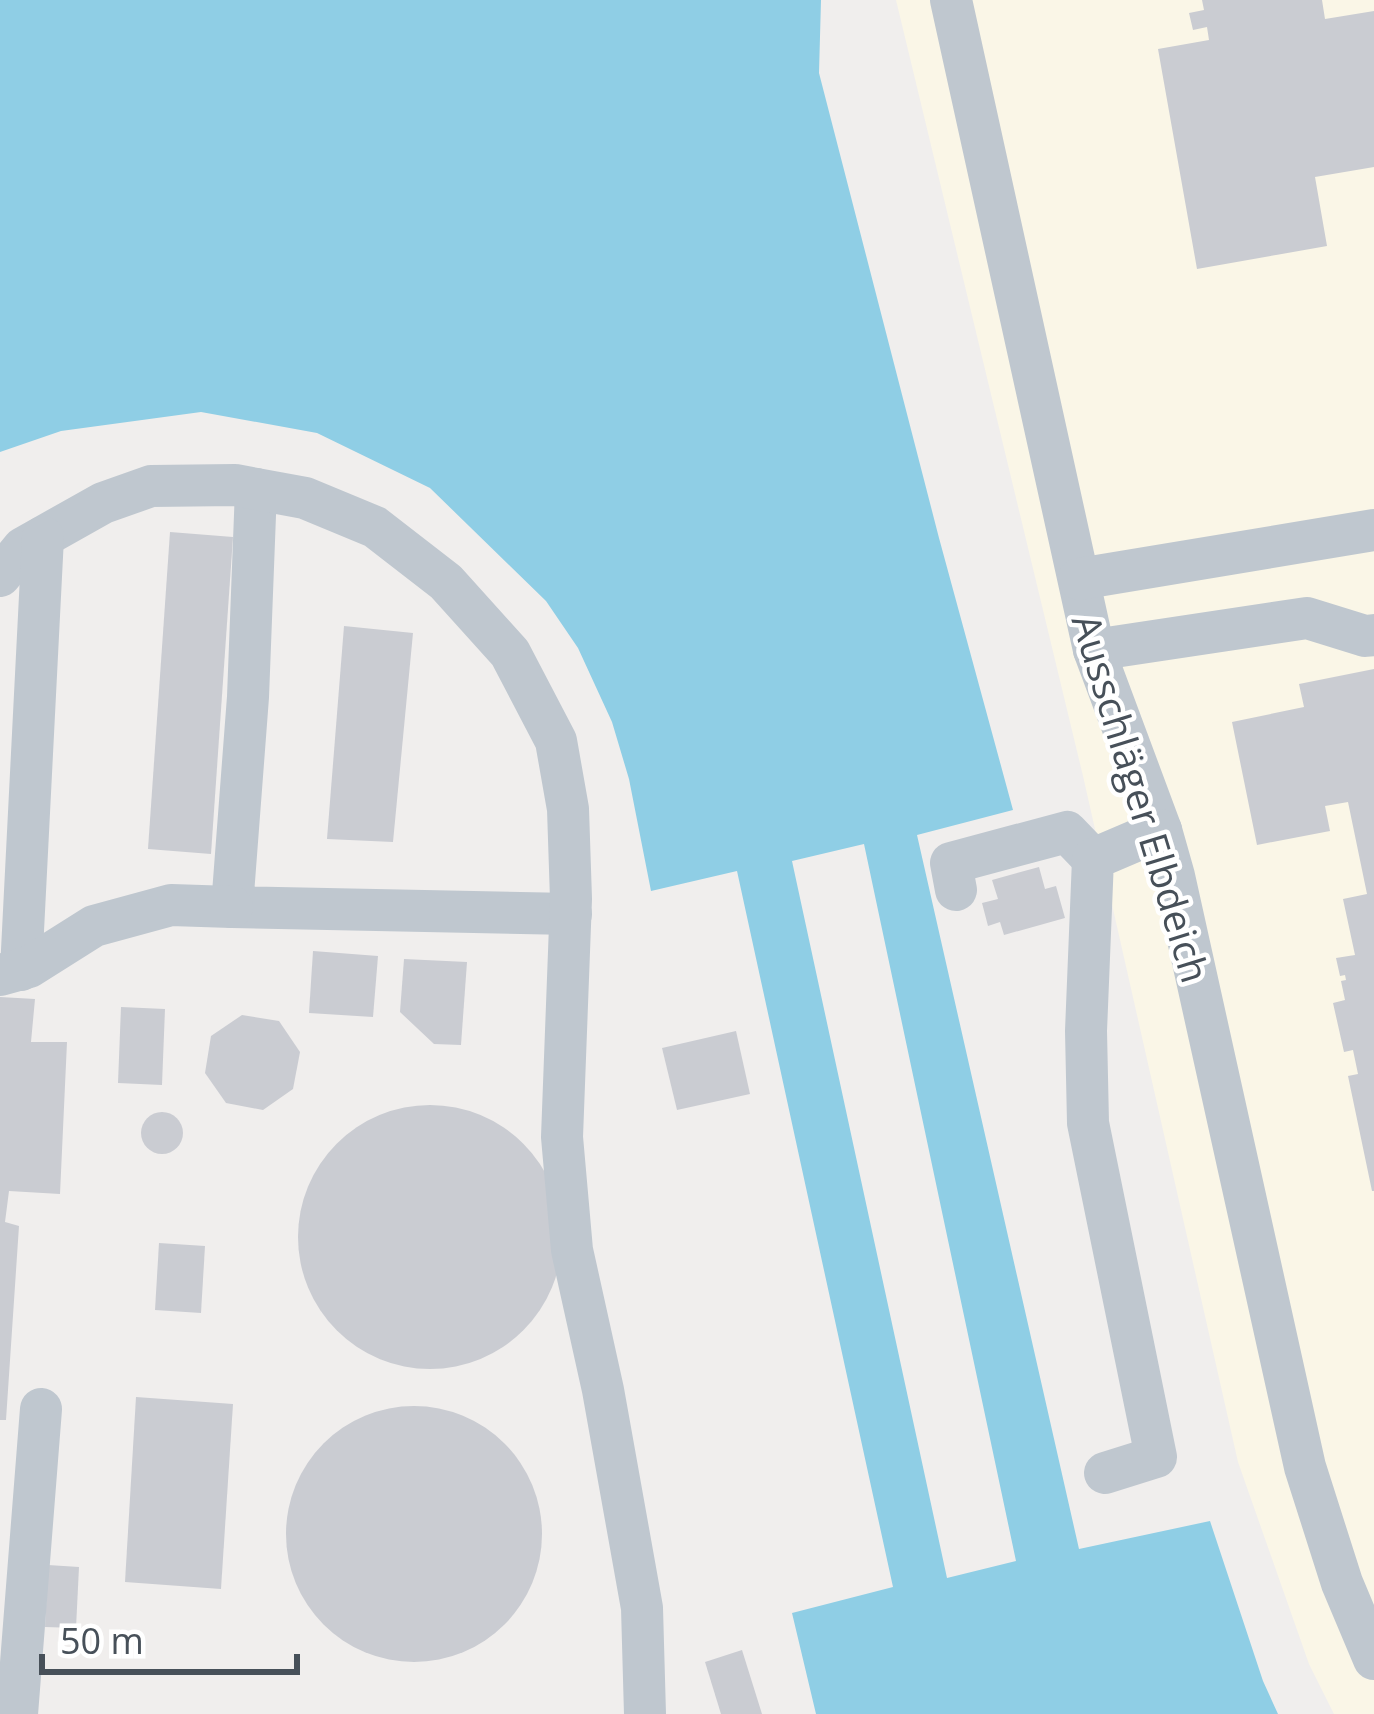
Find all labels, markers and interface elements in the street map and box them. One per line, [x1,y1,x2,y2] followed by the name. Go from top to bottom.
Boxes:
[1061,607,1223,989] street label: Ausschläger Elbdeich
[42,1600,297,1674] scale bar
[60,1616,144,1665] text: 50 m

